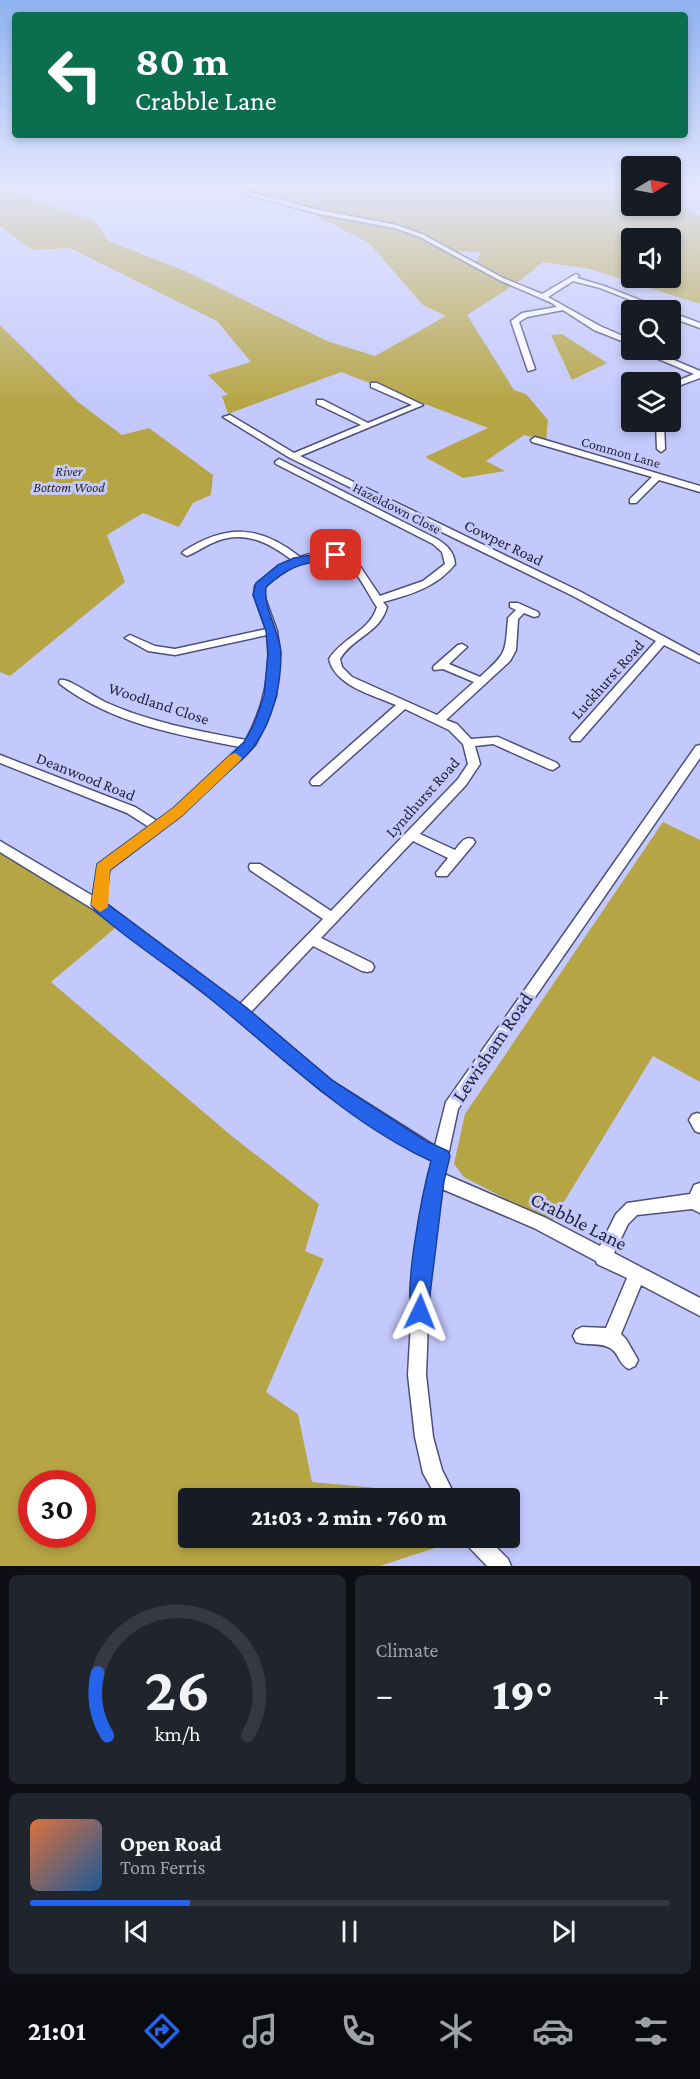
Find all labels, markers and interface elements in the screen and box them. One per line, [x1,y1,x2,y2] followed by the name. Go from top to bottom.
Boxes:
[36,36,114,114] icon: left
[135,37,229,84] text: 80 m
[135,86,277,116] text: Crabble Lane
[621,156,681,216] north arrow
[621,156,681,432] map controls
[621,228,681,288] button: sound
[621,300,681,360] button: search
[621,372,681,432] button: layers
[579,433,663,471] street label: Common Lane
[33,463,105,495] park label: River Bottom Wood
[350,479,444,537] street label: Hazeldown Close
[461,516,546,570] street label: Cowper Road
[310,529,361,580] pin
[319,538,352,571] icon: arrive
[568,636,648,722] street label: Luckhurst Road
[106,679,211,728] street label: Woodland Close
[34,749,138,804] street label: Deanwood Road
[382,753,464,841] street label: Lyndhurst Road
[447,988,537,1106] street label: Lewisham Road
[527,1187,631,1255] street label: Crabble Lane
[388,1280,452,1344] position arrow
[18,1470,96,1548] speed limit sign: 30
[251,1505,447,1530] text: 21:03 · 2 min · 760 m
[376,1639,438,1661] text: Climate
[144,1654,210,1723] text: 26
[492,1669,553,1719] text: 19°
[376,1676,393,1713] text: −
[653,1676,670,1713] text: +
[154,1723,201,1747] text: km/h
[120,1831,222,1856] text: Open Road
[120,1856,205,1878] text: Tom Ferris
[120,1915,153,1948] icon: previous
[333,1915,366,1948] icon: pause
[547,1915,580,1948] icon: next
[141,2010,183,2052] icon: directions
[239,2010,281,2052] icon: music
[337,2010,379,2052] icon: phone
[435,2010,477,2052] icon: climate
[532,2010,574,2052] icon: car
[630,2010,672,2052] icon: filters
[28,2016,86,2046] text: 21:01

